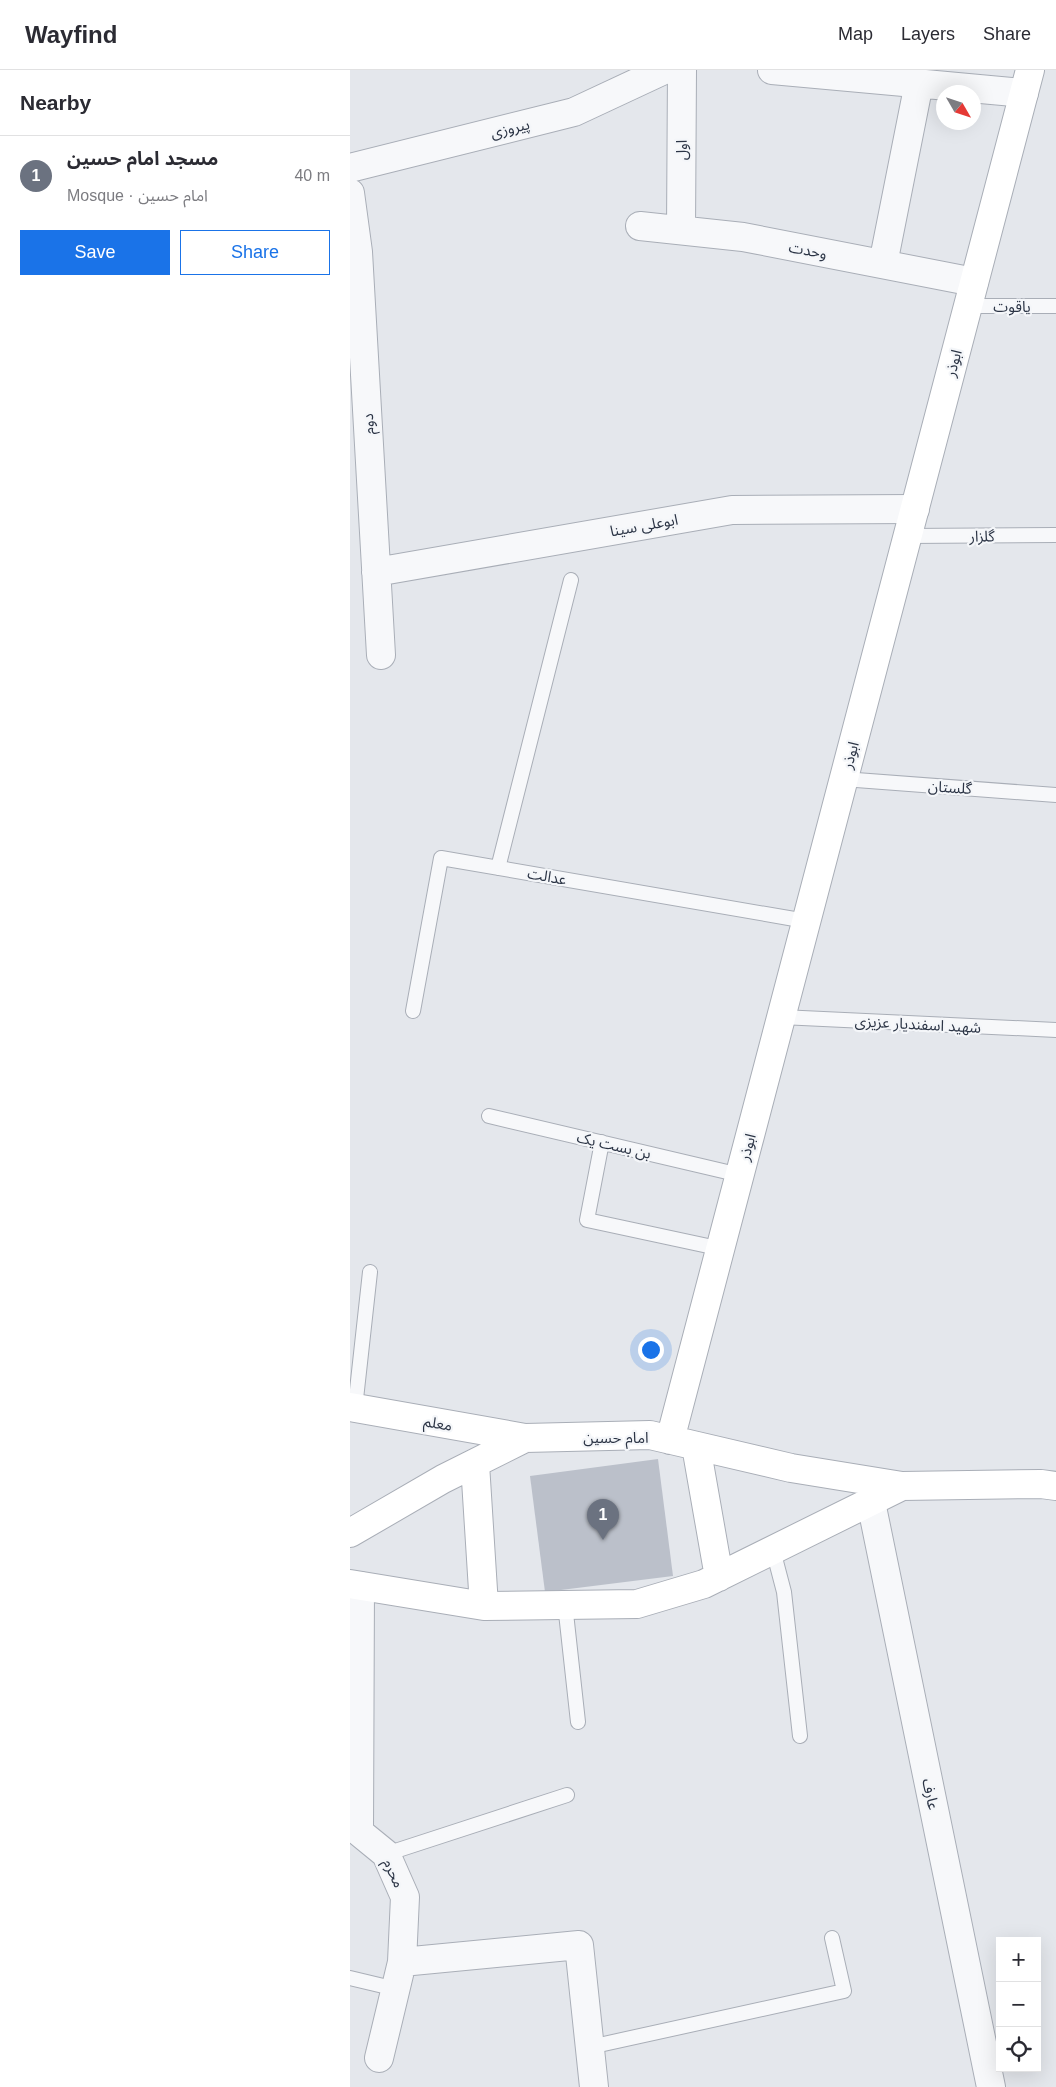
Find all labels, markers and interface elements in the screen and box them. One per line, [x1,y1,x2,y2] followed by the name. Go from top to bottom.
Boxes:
[25,21,117,48] text: Wayfind
[838,24,873,44] text: Map
[901,24,955,44] text: Layers
[983,24,1031,44] text: Share
[936,85,981,130] north arrow
[20,91,91,114] text: Nearby
[489,115,532,143] street label: پیروزی
[673,140,691,160] street label: اول
[67,148,218,169] text: مسجد امام حسین
[32,167,40,184] text: 1
[294,167,330,184] text: 40 m
[67,187,208,204] text: Mosque · امام حسین
[20,230,170,275] button: Save
[180,230,330,275] button: Share
[787,238,828,263] street label: وحدت
[993,298,1031,316] street label: یاقوت
[941,348,966,380] street label: ابوذر
[359,413,380,435] street label: دوم
[609,511,680,540] street label: ابوعلی سینا
[968,527,996,546] street label: گلزار
[838,740,863,772] street label: ابوذر
[928,777,973,798] street label: گلستان
[526,864,568,888] street label: عدالت
[854,1012,982,1037] street label: شهید اسفندیار عزیزی
[575,1128,653,1163] street label: بن بست یک
[735,1132,760,1164] street label: ابوذر
[638,1337,664,1363] your location
[422,1412,454,1437] street label: معلم
[583,1429,649,1449] street label: امام حسین
[587,1499,619,1540] pin: 1
[918,1777,943,1812] street label: عارف
[377,1856,408,1891] street label: محرم
[996,1937,1041,2072] map controls
[996,1937,1041,1982] button: +
[996,1982,1041,2027] button: −
[996,2027,1041,2072] button: locate

